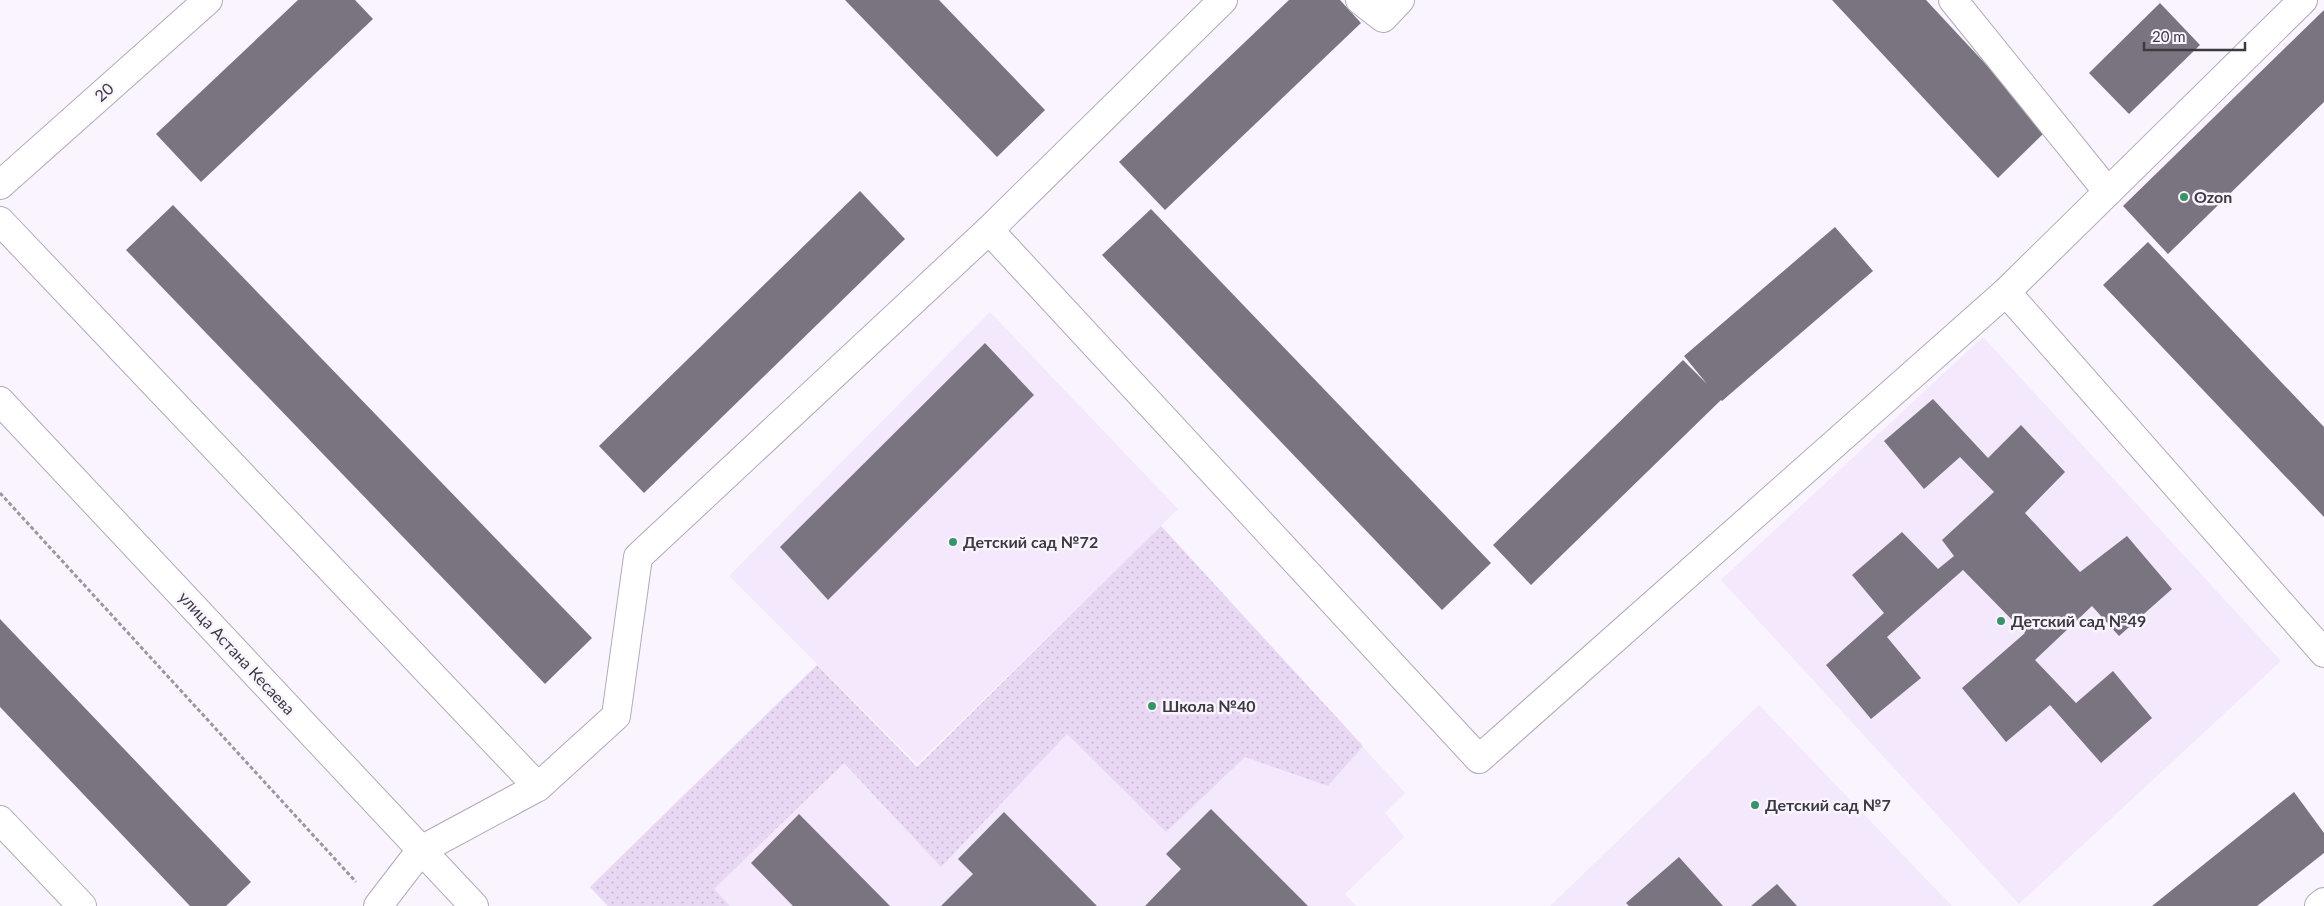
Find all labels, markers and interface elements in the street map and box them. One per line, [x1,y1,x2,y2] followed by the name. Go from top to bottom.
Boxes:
[2144,20,2245,52] scale bar
[2152,27,2186,45] text: 20 m
[90,78,117,105] street label: 20
[2194,187,2232,206] place label: Ozon
[2178,191,2190,203] marker: Ozon
[963,532,1098,551] place label: Детский сад №72
[947,536,959,548] marker: Детский сад №72
[175,587,299,718] street label: улица Астана Кесаева
[2011,611,2146,630] place label: Детский сад №49
[1995,615,2007,627] marker: Детский сад №49
[1162,696,1256,715] place label: Школа №40
[1146,700,1158,712] marker: Школа №40
[1765,795,1891,814] place label: Детский сад №7
[1749,799,1761,811] marker: Детский сад №7

